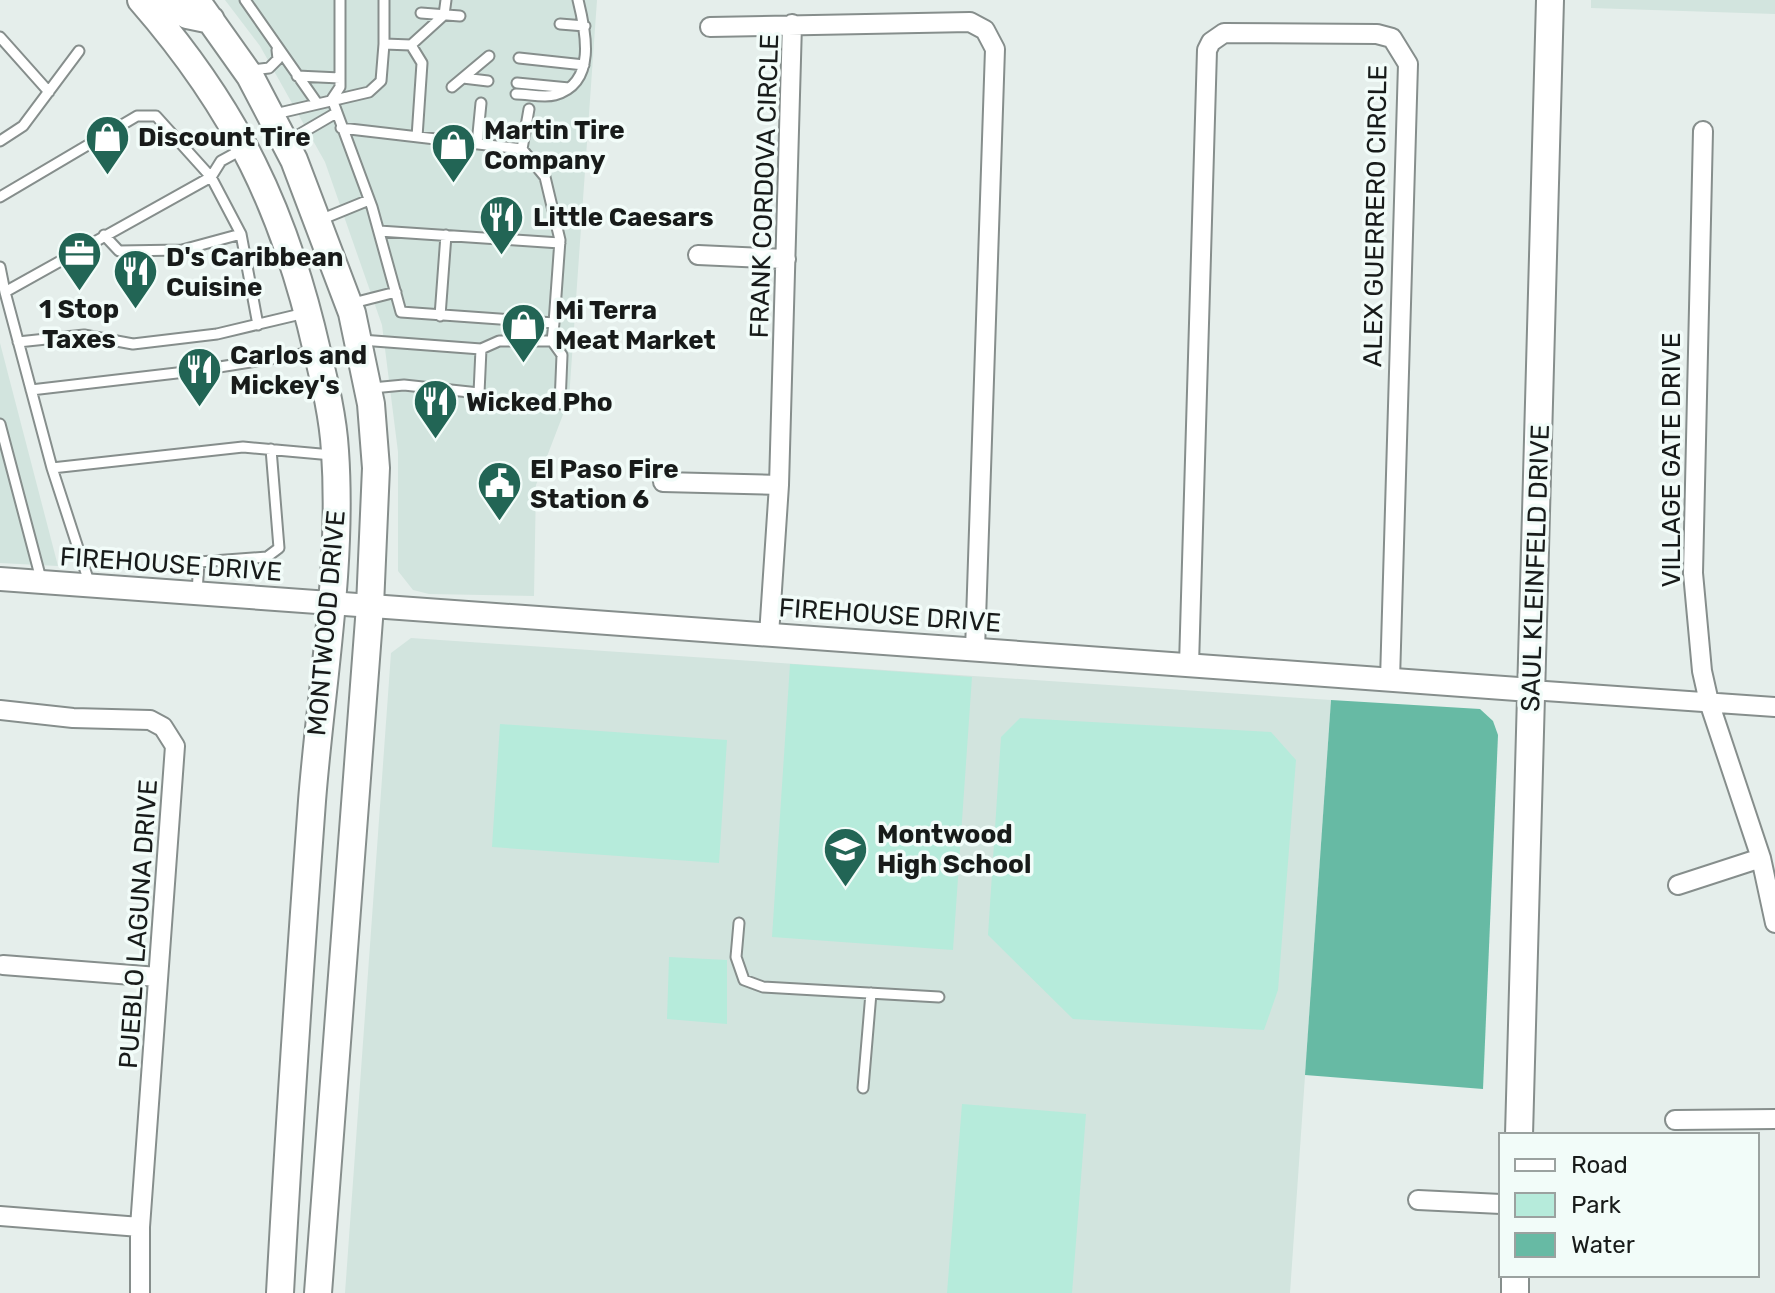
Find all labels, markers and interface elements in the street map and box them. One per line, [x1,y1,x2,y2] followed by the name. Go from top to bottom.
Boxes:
[744,33,785,339] street label: FRANK CORDOVA CIRCLE
[1357,65,1394,367] street label: ALEX GUERRERO CIRCLE
[83,113,131,176] shop icon: Discount Tire
[484,115,625,176] place label: Martin Tire Company
[429,121,477,184] shop icon: Martin Tire Company
[138,122,311,153] place label: Discount Tire
[478,193,526,256] restaurant icon: Little Caesars
[533,202,714,233] place label: Little Caesars
[55,230,103,293] office icon: 1 Stop Taxes
[166,242,344,303] place label: D's Caribbean Cuisine
[111,248,159,311] restaurant icon: D's Caribbean Cuisine
[39,294,119,355] place label: 1 Stop Taxes
[555,295,716,356] place label: Mi Terra Meat Market
[500,301,548,364] shop icon: Mi Terra Meat Market
[1656,332,1687,588] street label: VILLAGE GATE DRIVE
[230,340,367,401] place label: Carlos and Mickey's
[175,346,223,409] restaurant icon: Carlos and Mickey's
[411,378,459,441] restaurant icon: Wicked Pho
[466,387,613,418] place label: Wicked Pho
[1515,424,1556,712] street label: SAUL KLEINFELD DRIVE
[530,454,679,515] place label: El Paso Fire Station 6
[475,460,523,523] public building icon: El Paso Fire Station 6
[301,509,352,737] street label: MONTWOOD DRIVE
[59,541,283,588] street label: FIREHOUSE DRIVE
[778,592,1002,639] street label: FIREHOUSE DRIVE
[113,778,164,1070] street label: PUEBLO LAGUNA DRIVE
[877,819,1031,880] place label: Montwood High School
[822,825,870,888] school or university icon: Montwood High School
[1499,1133,1759,1277] legend
[1571,1151,1628,1179] text: Road
[1571,1191,1622,1219] text: Park
[1571,1231,1635,1259] text: Water

